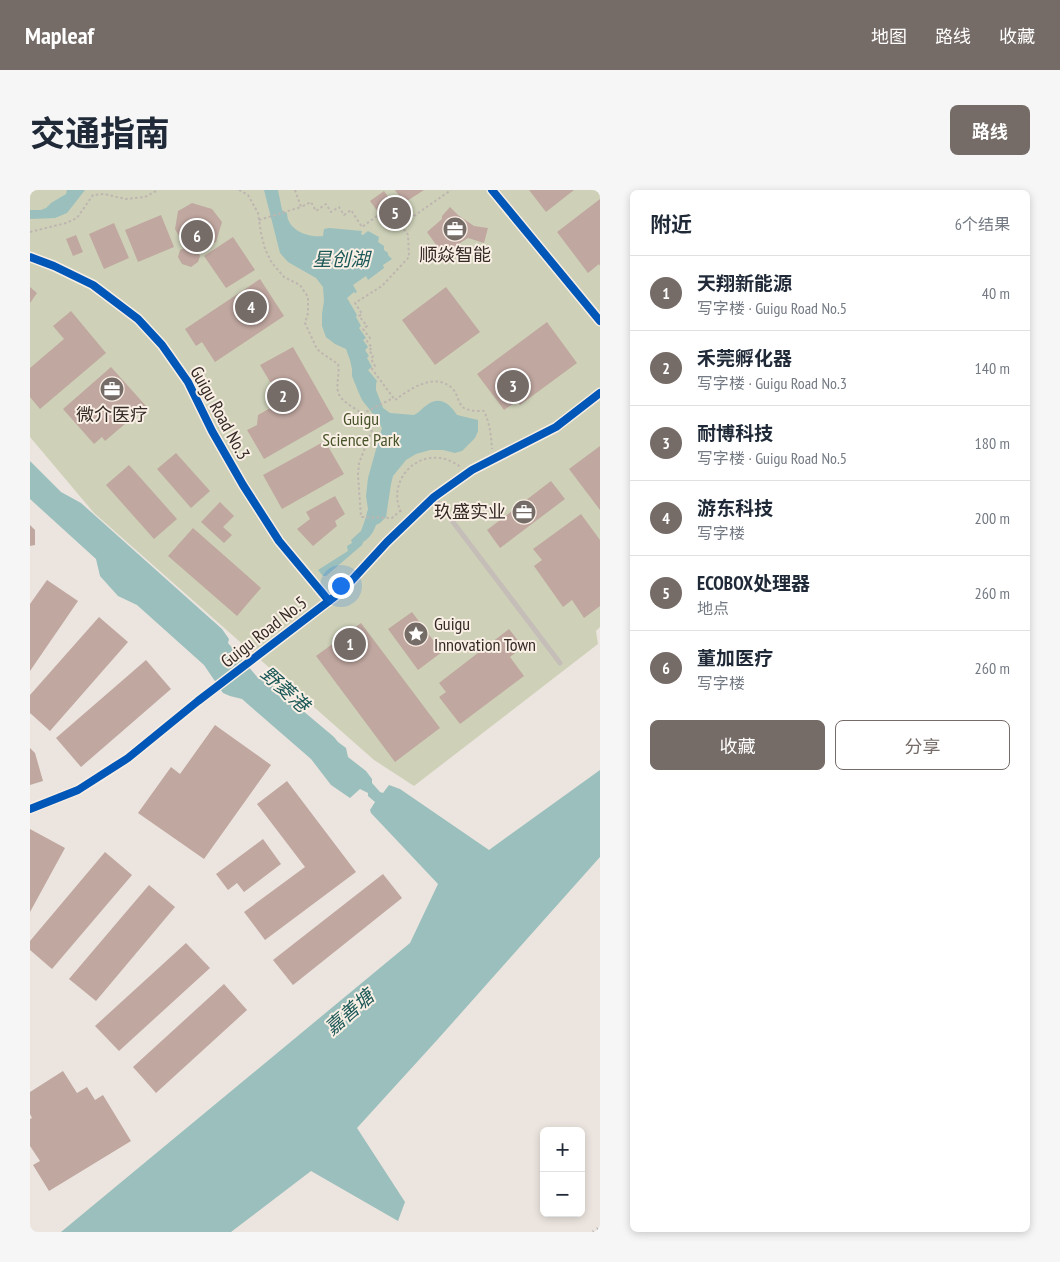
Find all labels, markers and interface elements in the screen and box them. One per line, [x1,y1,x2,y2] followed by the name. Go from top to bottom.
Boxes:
[25,20,94,51] text: Mapleaf
[871,25,907,48] text: 地图
[935,25,971,48] text: 路线
[999,25,1035,48] text: 收藏
[950,105,1030,155] button: 路线
[30,110,170,156] text: 交通指南
[379,194,411,232] pin: 5
[650,211,692,238] text: 附近
[955,214,1010,234] text: 6个结果
[442,216,468,242] office icon: 顺焱智能
[181,217,213,255] pin: 6
[419,243,491,266] place label: 顺焱智能
[312,247,372,271] water label: 星创湖
[697,271,792,295] text: 天翔新能源
[662,283,670,303] text: 1
[982,283,1010,303] text: 40 m
[235,288,267,326] pin: 4
[697,298,847,318] text: 写字楼 · Guigu Road No.5
[697,346,792,370] text: 禾莞孵化器
[662,358,670,378] text: 2
[975,358,1010,378] text: 140 m
[185,362,256,463] street label: Guigu Road No.3
[497,367,529,405] pin: 3
[697,373,847,393] text: 写字楼 · Guigu Road No.3
[99,376,125,402] office icon: 微介医疗
[267,377,299,415] pin: 2
[76,403,148,426] place label: 微介医疗
[322,407,400,451] park label: Guigu Science Park
[697,421,773,445] text: 耐博科技
[662,433,670,453] text: 3
[975,433,1010,453] text: 180 m
[697,448,847,468] text: 写字楼 · Guigu Road No.5
[697,496,773,520] text: 游东科技
[511,499,537,525] office icon: 玖盛实业
[434,500,506,523] place label: 玖盛实业
[662,508,670,528] text: 4
[975,508,1010,528] text: 200 m
[697,523,745,543] text: 写字楼
[697,571,810,595] text: ECOBOX处理器
[328,573,354,599] your location
[662,583,670,603] text: 5
[975,583,1010,603] text: 260 m
[216,591,311,672] street label: Guigu Road No.5
[697,598,729,618] text: 地点
[434,612,536,656] place label: Guigu Innovation Town
[403,621,429,647] place icon: Guigu Innovation Town
[334,625,366,663] pin: 1
[697,646,773,670] text: 董加医疗
[662,658,670,678] text: 6
[975,658,1010,678] text: 260 m
[256,661,316,719] water label: 野菱港
[697,673,745,693] text: 写字楼
[650,720,825,770] button: 收藏
[835,720,1010,770] button: 分享
[320,982,381,1040] water label: 嘉善塘
[540,1127,585,1217] map controls
[540,1127,585,1172] button: +
[540,1172,585,1217] button: −

